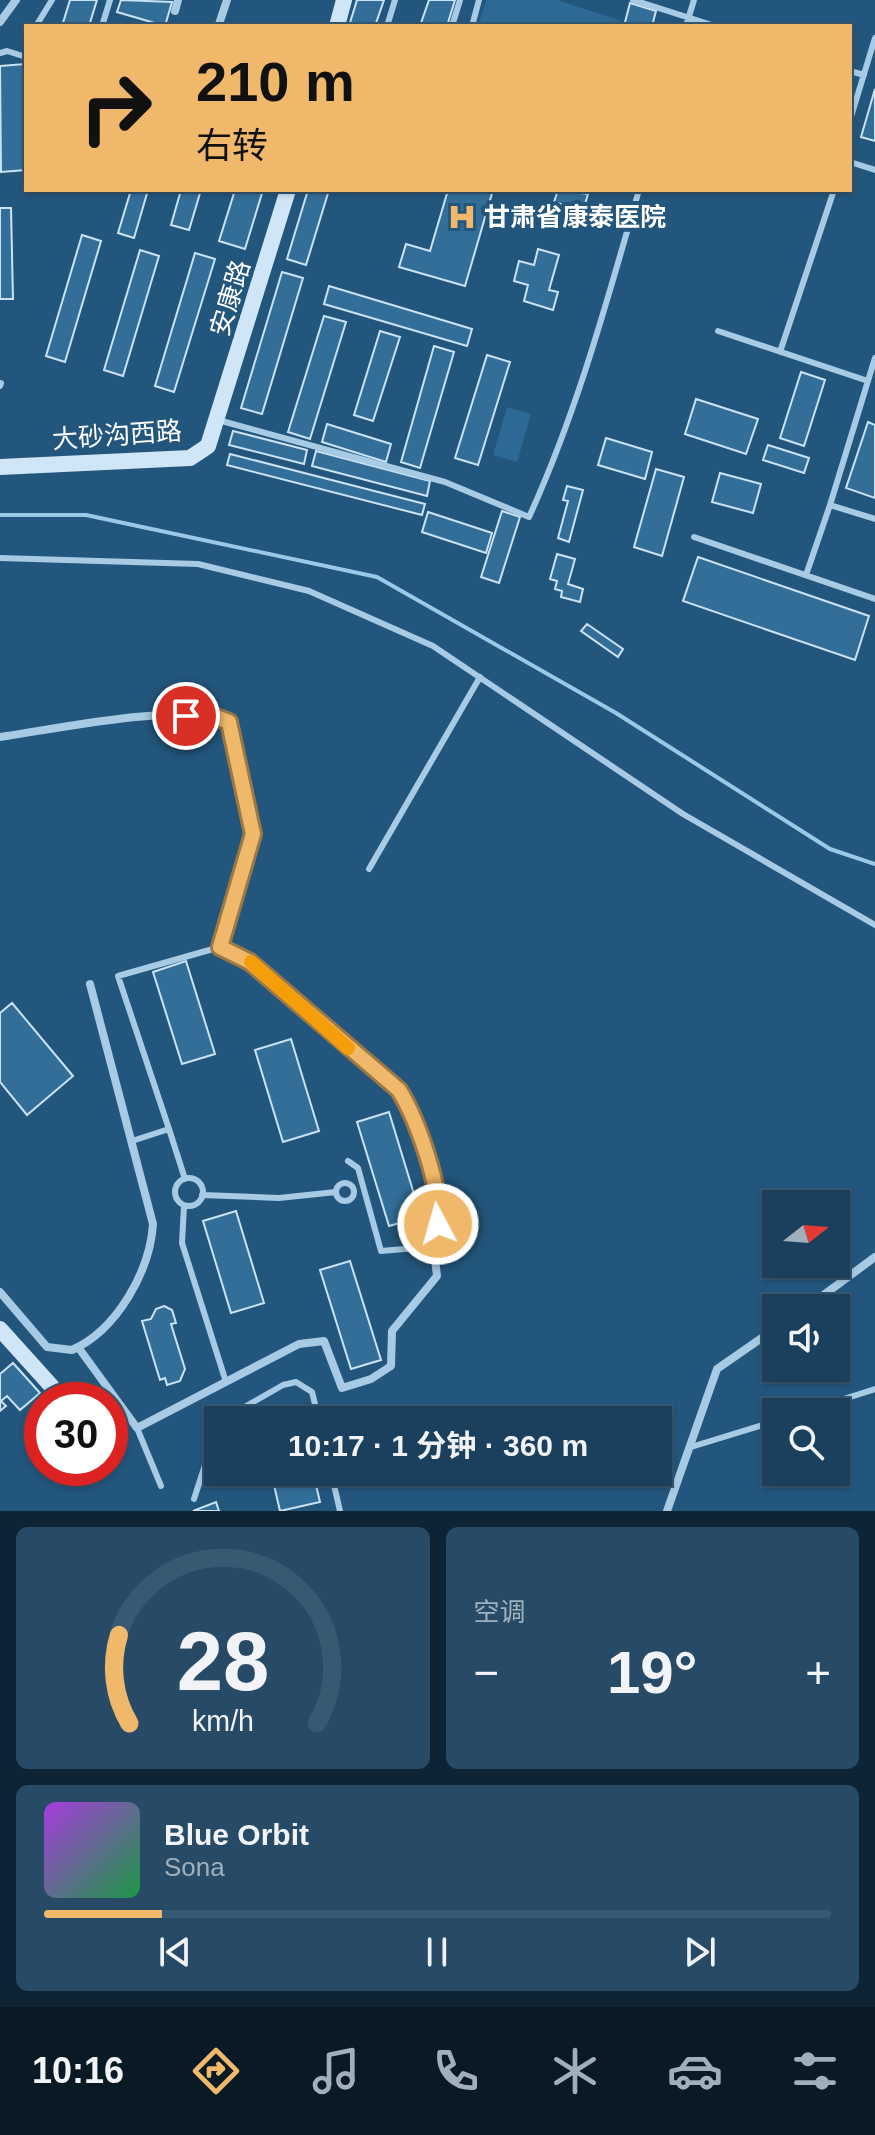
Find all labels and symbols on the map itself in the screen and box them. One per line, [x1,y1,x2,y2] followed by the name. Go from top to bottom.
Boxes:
[447,202,477,232] hospital icon: 甘肃省康泰医院
[484,202,666,232] place label: 甘肃省康泰医院
[204,256,256,340] street label: 安康路
[51,416,183,454] street label: 大砂沟西路
[152,682,220,750] pin
[396,1182,480,1266] position arrow
[762,1190,850,1278] north arrow
[24,1382,128,1486] speed limit sign: 30

